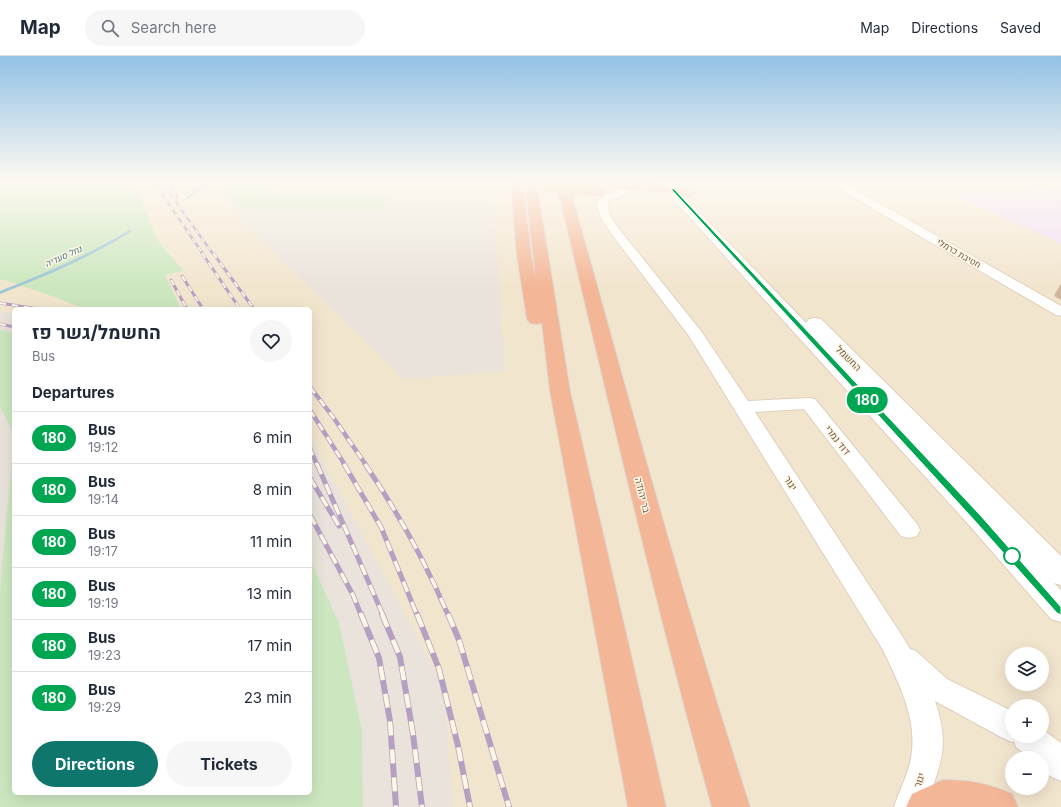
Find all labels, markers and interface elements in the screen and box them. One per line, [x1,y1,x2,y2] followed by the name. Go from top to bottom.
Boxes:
[85,10,365,46] search box
[20,16,61,39] text: Map
[99,17,121,39] icon: search
[131,18,216,37] text: Search here
[860,19,889,36] text: Map
[911,19,978,36] text: Directions
[1000,19,1041,36] text: Saved
[935,236,983,270] street label: חטיבת כרמלי
[43,243,84,269] water label: נחל סעדיה
[250,320,292,362] button: heart
[32,321,161,344] text: החשמל/גשר פז
[834,343,864,373] street label: החשמל
[32,348,55,364] text: Bus
[32,383,114,402] text: Departures
[844,387,890,413] line badge: 180
[855,391,879,408] text: 180
[88,420,116,439] text: Bus
[823,423,853,457] street label: דוד נמרי
[253,428,292,447] text: 6 min
[42,429,66,446] text: 180
[88,439,118,455] text: 19:12
[88,472,116,491] text: Bus
[782,474,800,492] street label: יגור
[633,476,653,515] street label: בר יהודה
[253,480,292,499] text: 8 min
[42,481,66,498] text: 180
[88,491,119,507] text: 19:14
[88,524,116,543] text: Bus
[250,532,292,551] text: 11 min
[42,533,66,550] text: 180
[88,543,118,559] text: 19:17
[1003,547,1021,565] unlabelled marker
[88,576,116,595] text: Bus
[247,584,292,603] text: 13 min
[42,585,66,602] text: 180
[88,595,118,611] text: 19:19
[88,628,116,647] text: Bus
[248,636,292,655] text: 17 min
[42,637,66,654] text: 180
[88,647,121,663] text: 19:23
[1005,647,1049,795] map controls
[1005,647,1049,691] button: layers
[88,680,116,699] text: Bus
[244,688,292,707] text: 23 min
[42,689,66,706] text: 180
[88,699,121,715] text: 19:29
[1005,699,1049,743] button: +
[32,741,158,787] button: Directions
[166,741,292,787] button: Tickets
[1005,751,1049,795] button: −
[911,771,927,789] street label: יגור

